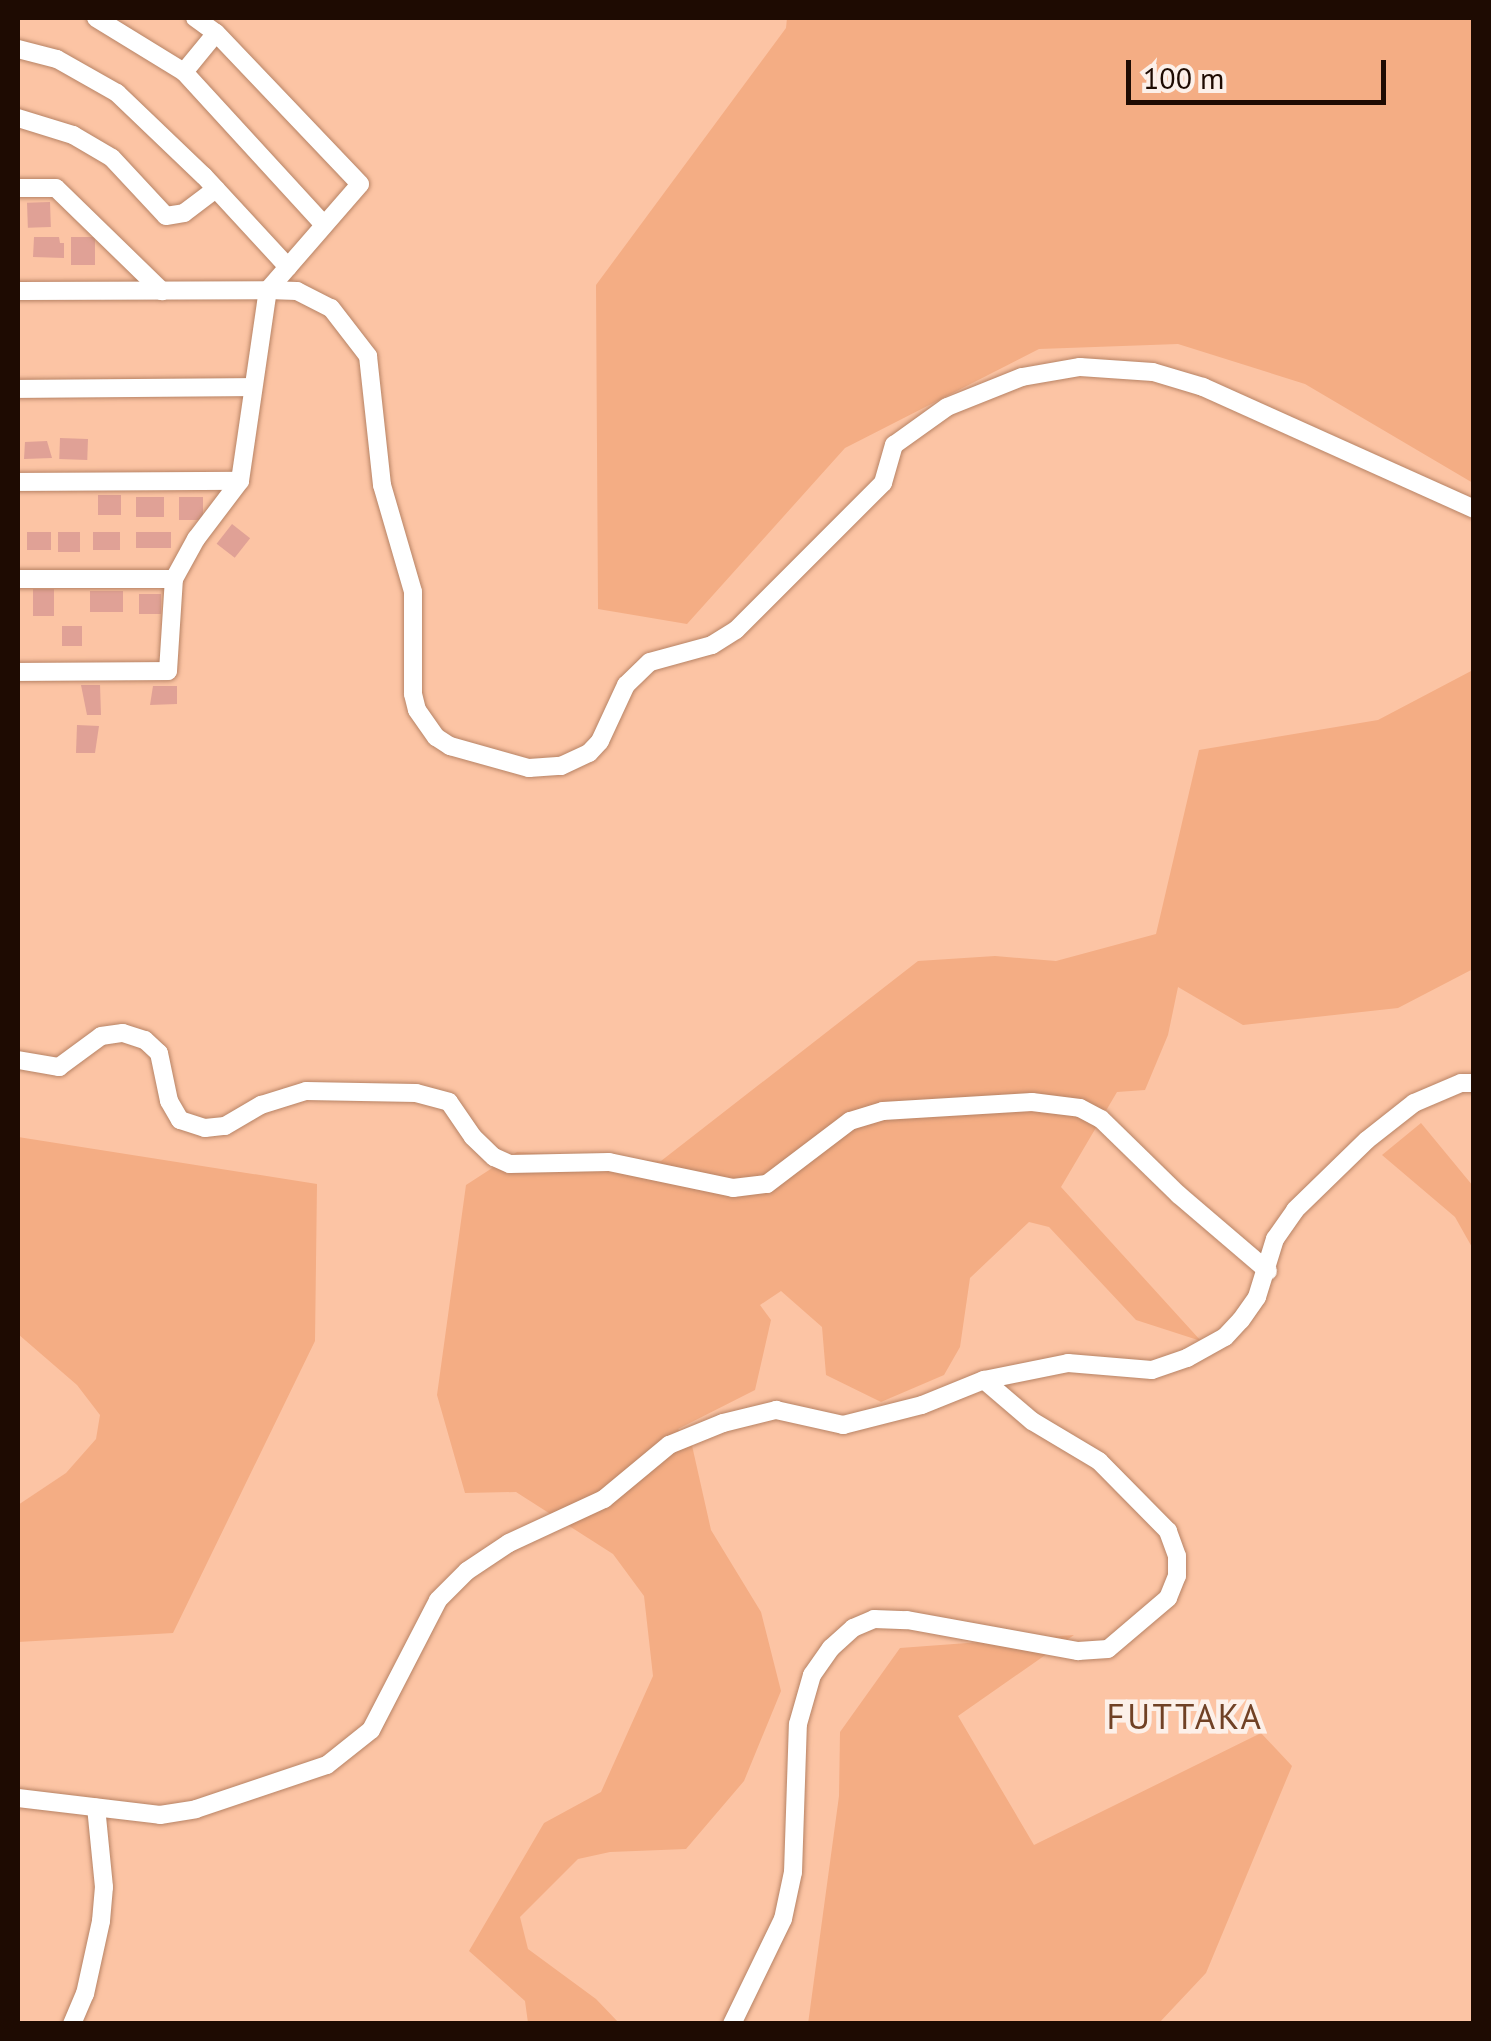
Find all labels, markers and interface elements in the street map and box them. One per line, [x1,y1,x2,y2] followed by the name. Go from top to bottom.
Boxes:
[1131,40,1391,102] scale bar
[1143,58,1224,97] text: 100 m
[1107,1695,1263,1737] district label: FUTTAKA

